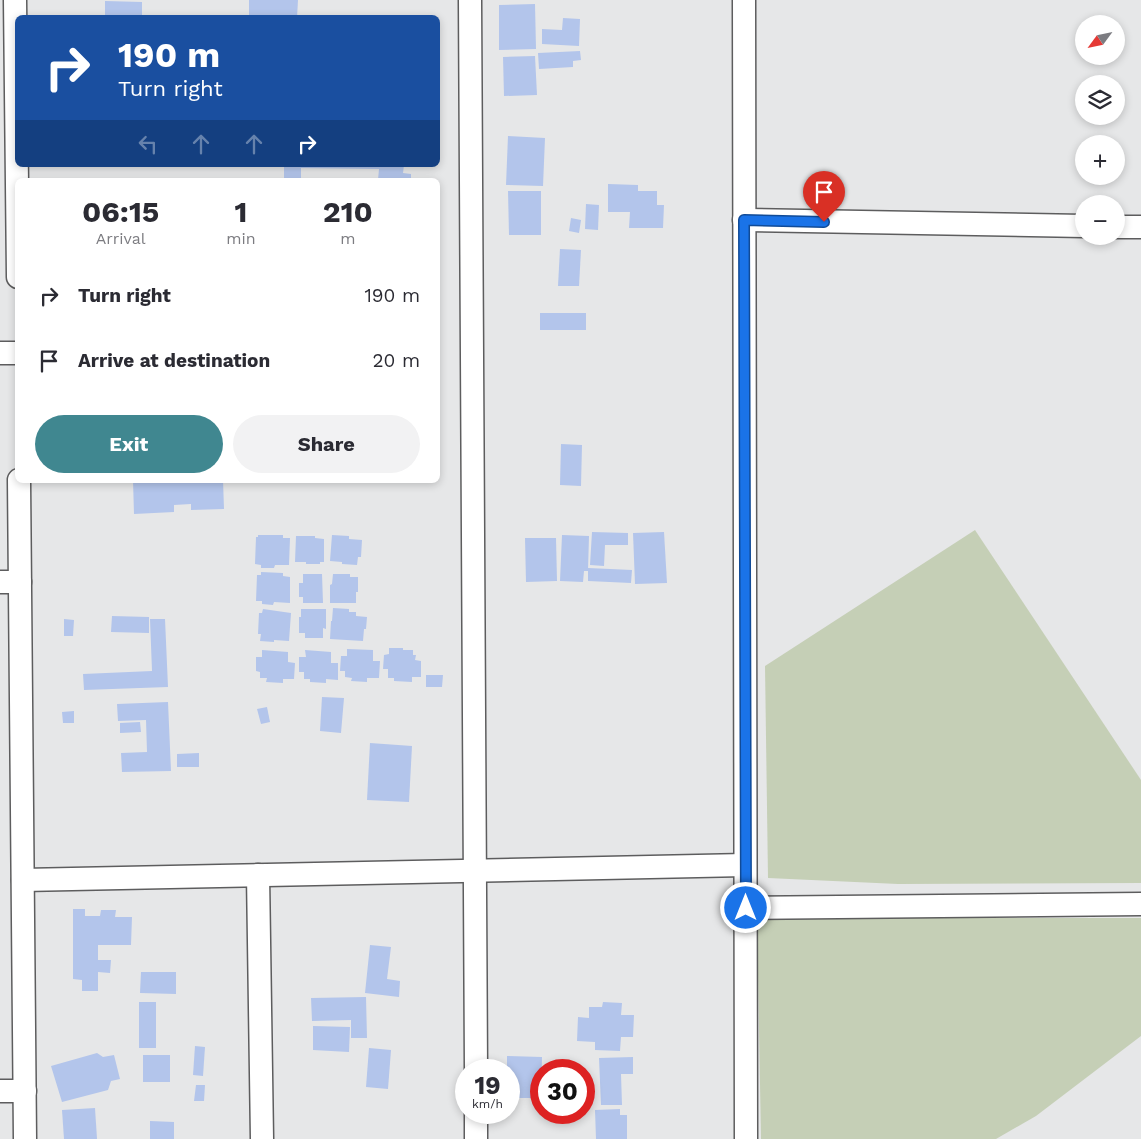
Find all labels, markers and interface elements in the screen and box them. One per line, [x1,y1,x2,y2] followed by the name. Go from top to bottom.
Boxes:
[1075,15,1125,65] north arrow
[1075,15,1125,245] map controls
[118,34,220,76] text: 190 m
[35,35,100,100] icon: right
[1075,75,1125,125] button: layers
[118,76,223,101] text: Turn right
[134,130,162,158] icon: left
[187,130,215,158] icon: ahead
[240,130,268,158] icon: ahead
[293,130,321,158] icon: right
[1075,135,1125,185] button: +
[803,171,845,222] pin
[810,178,838,206] icon: arrive
[82,194,159,229] text: 06:15
[235,194,248,229] text: 1
[323,194,373,229] text: 210
[1075,195,1125,245] button: −
[96,229,146,248] text: Arrival
[226,229,256,248] text: min
[340,229,355,248] text: m
[35,282,63,310] icon: right
[78,284,171,307] text: Turn right
[364,284,420,307] text: 190 m
[35,347,63,375] icon: arrive
[78,349,270,372] text: Arrive at destination
[373,349,420,372] text: 20 m
[35,415,223,473] button: Exit
[233,415,420,473] button: Share
[719,881,771,933] position arrow
[530,1059,595,1124] speed limit sign: 30
[474,1071,501,1100] text: 19
[472,1097,503,1111] text: km/h

